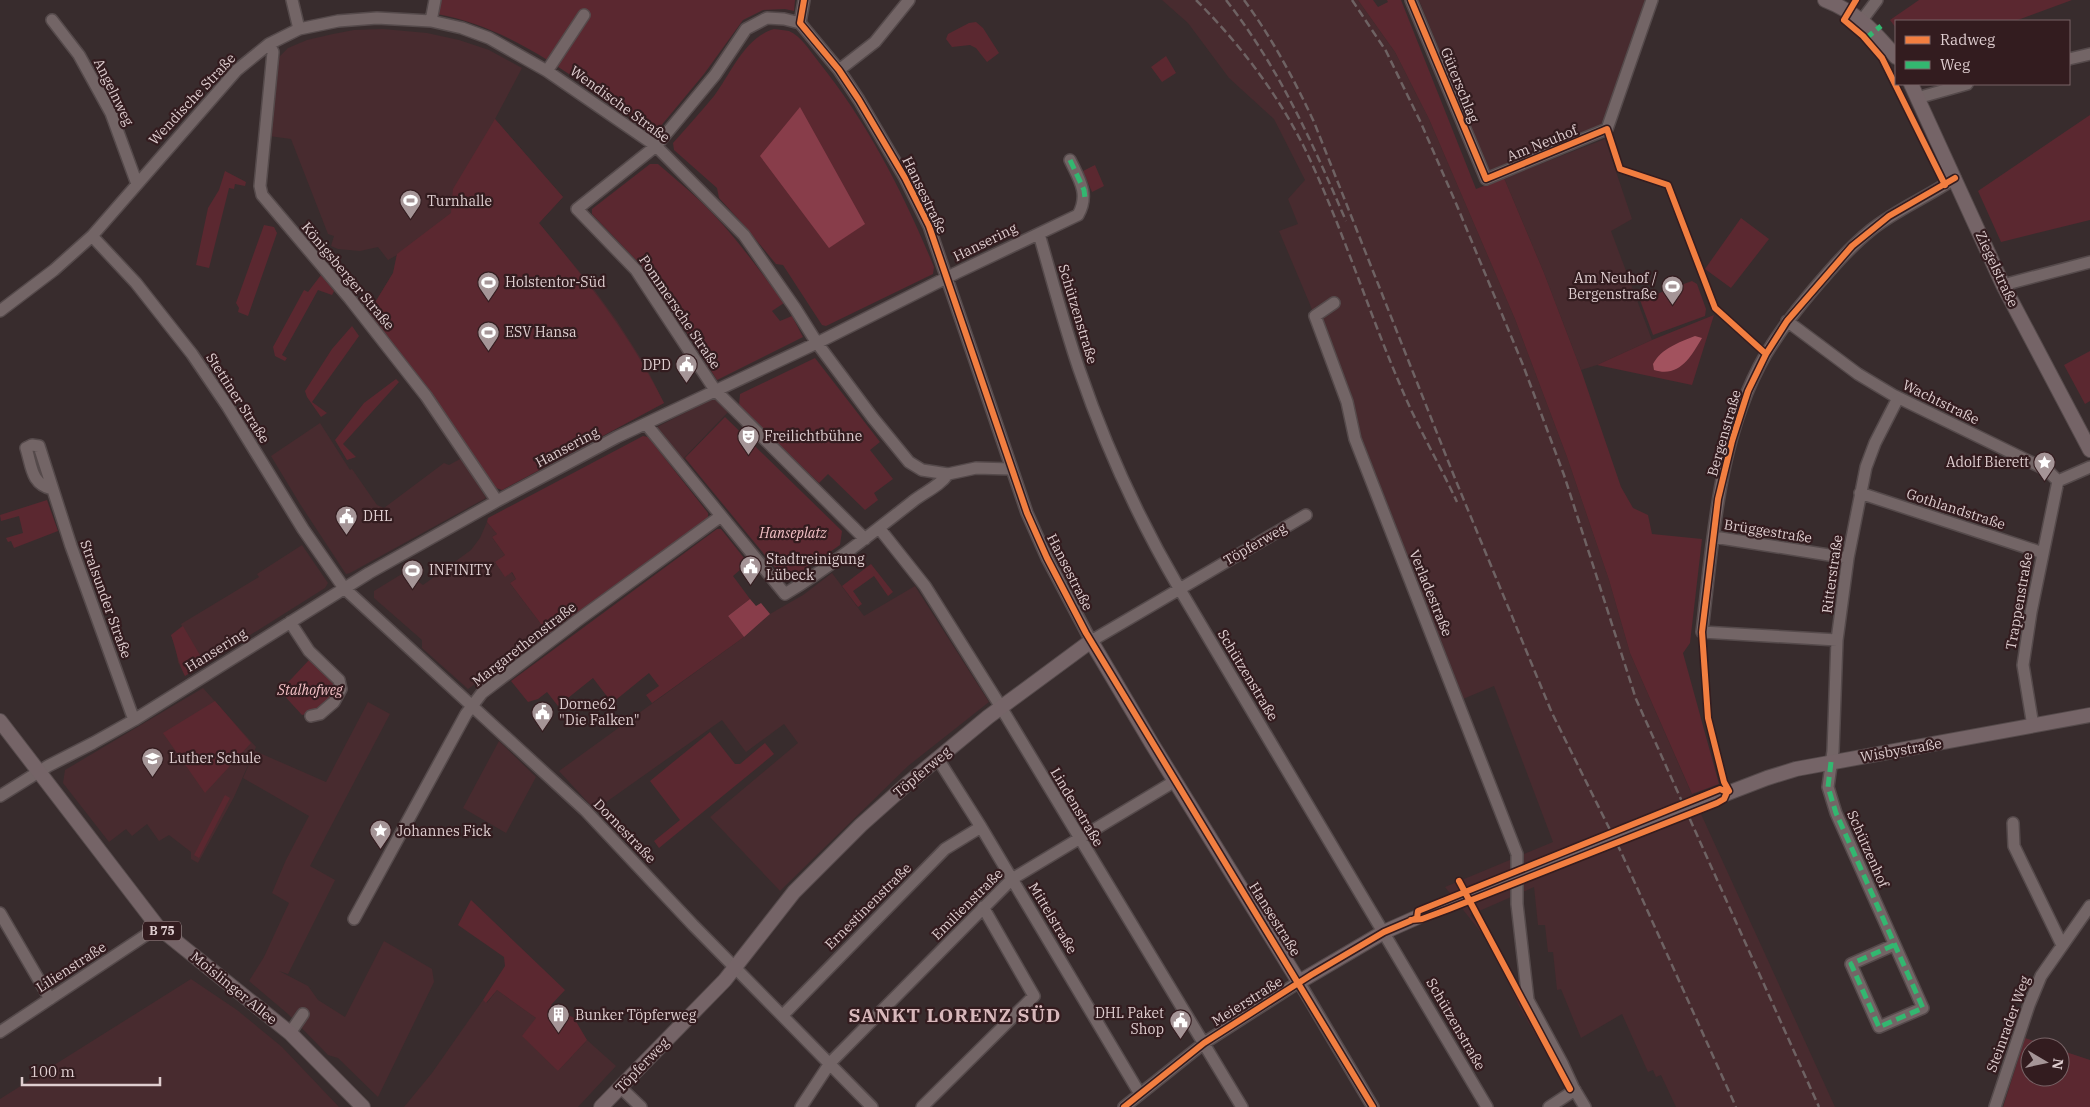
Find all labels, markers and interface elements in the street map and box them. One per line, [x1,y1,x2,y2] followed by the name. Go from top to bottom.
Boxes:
[1895,20,2070,85] legend
[1940,30,1995,49] text: Radweg
[1437,45,1483,126] street label: Güterschlag
[145,49,239,149] street label: Wendische Straße
[90,55,138,129] street label: Angelnweg
[1940,55,1970,74] text: Weg
[566,62,674,146] street label: Wendische Straße
[1504,120,1581,165] street label: Am Neuhof
[899,153,951,237] street label: Hansestraße
[399,189,423,220] sports icon: Turnhalle
[427,192,492,210] place label: Turnhalle
[298,218,398,334] street label: Königsberger Straße
[950,219,1020,265] street label: Hansering
[1971,228,2023,310] street label: Ziegelstraße
[635,251,725,373] street label: Pommersche Straße
[1054,262,1102,366] street label: Schützenstraße
[1568,269,1657,303] place label: Am Neuhof / Bergenstraße
[477,270,501,301] sports icon: Holstentor-Süd
[505,273,606,291] place label: Holstentor-Süd
[1661,274,1685,305] sports icon: Am Neuhof / Bergenstraße
[477,320,501,351] sports icon: ESV Hansa
[505,323,577,341] place label: ESV Hansa
[202,349,274,447] street label: Stettiner Straße
[675,353,699,384] public building icon: DPD
[642,356,671,374] place label: DPD
[1900,376,1982,428] street label: Wachtstraße
[1703,388,1745,478] street label: Bergenstraße
[532,423,602,471] street label: Hansering
[736,424,760,455] theatre icon: Freilichtbühne
[764,427,862,445] place label: Freilichtbühne
[2033,450,2057,481] place icon: Adolf Bierett
[1946,453,2029,471] place label: Adolf Bierett
[1904,485,2008,533] street label: Gothlandstraße
[335,504,359,535] public building icon: DHL
[363,507,392,525] place label: DHL
[1723,515,1813,547] street label: Brüggestraße
[1220,519,1290,569] street label: Töpferweg
[758,524,827,542] park label: Hanseplatz
[1043,531,1097,613] street label: Hansestraße
[1818,533,1846,615] street label: Ritterstraße
[76,537,136,661] street label: Stralsunder Straße
[1405,547,1457,639] street label: Verladestraße
[766,550,865,584] place label: Stadtreinigung Lübeck
[2002,551,2036,651] street label: Trappenstraße
[738,555,762,586] public building icon: Stadtreinigung Lübeck
[401,558,425,589] sports icon: INFINITY
[429,561,492,579] place label: INFINITY
[468,598,580,690] street label: Margarethenstraße
[182,624,250,676] street label: Hansering
[1214,626,1282,724] street label: Schützenstraße
[276,681,343,699] park label: Stalhofweg
[559,695,640,729] place label: Dorne62 "Die Falken"
[531,700,555,731] public building icon: Dorne62 "Die Falken"
[1859,734,1943,766] street label: Wisbystraße
[890,742,955,801] street label: Töpferweg
[141,746,165,777] school or university icon: Luther Schule
[169,749,261,767] place label: Luther Schule
[1046,764,1108,850] street label: Lindenstraße
[590,795,660,867] street label: Dornestraße
[1843,808,1894,891] street label: Schützenhof
[369,819,393,850] place icon: Johannes Fick
[397,822,492,840] place label: Johannes Fick
[821,859,915,953] street label: Ernestinenstraße
[927,864,1007,944] street label: Emilienstraße
[1025,879,1081,957] street label: Mittelstraße
[1245,879,1305,959] street label: Hansestraße
[143,921,181,940] road number: B 75
[33,938,109,996] street label: Lilienstraße
[187,948,281,1028] street label: Moislinger Allee
[1208,972,1286,1030] street label: Meierstraße
[1982,973,2034,1075] street label: Steinrader Weg
[1422,975,1490,1073] street label: Schützenstraße
[547,1003,571,1034] building icon: Bunker Töpferweg
[849,1003,1061,1027] district label: SANKT LORENZ SÜD
[1095,1004,1164,1038] place label: DHL Paket Shop
[575,1006,697,1024] place label: Bunker Töpferweg
[1168,1009,1192,1040] public building icon: DHL Paket Shop
[611,1033,673,1096] street label: Töpferweg
[2020,1037,2070,1087] north arrow
[22,1054,160,1086] scale bar
[2048,1057,2068,1071] text: N
[30,1062,75,1081] text: 100 m

